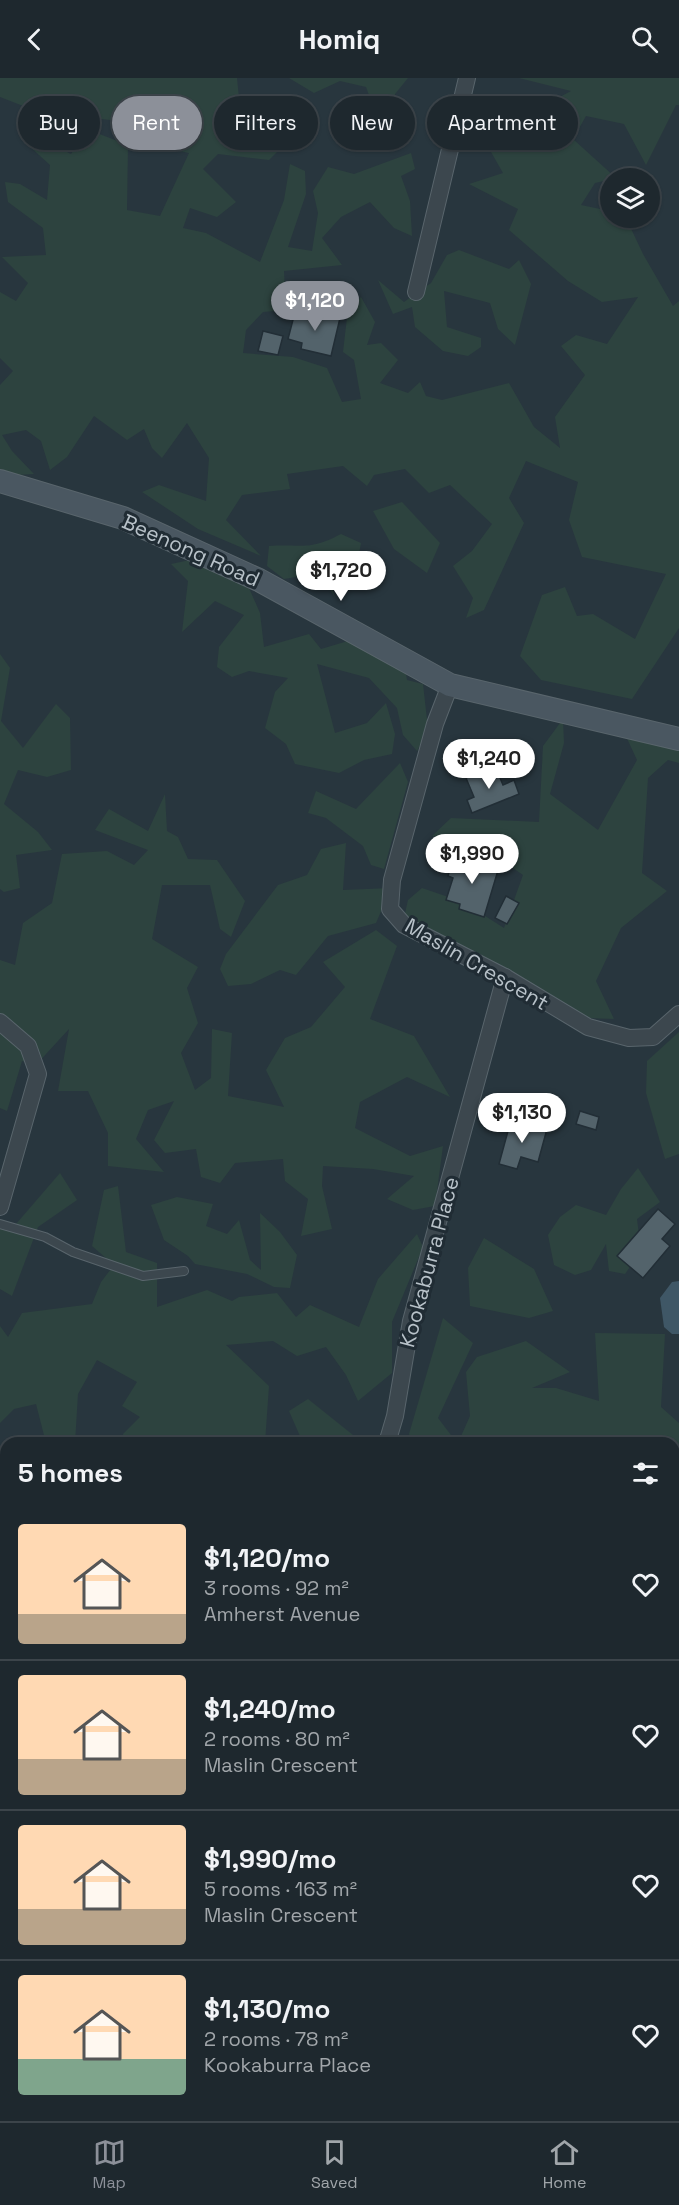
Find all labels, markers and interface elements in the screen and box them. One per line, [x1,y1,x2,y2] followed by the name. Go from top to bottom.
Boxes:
[299,22,380,57] text: Homiq
[18,23,51,56] icon: back
[628,23,661,56] icon: search
[18,96,100,150] chip: Buy
[112,96,202,150] chip: Rent
[214,96,318,150] chip: Filters
[330,96,415,150] chip: New
[427,96,578,150] chip: Apartment
[600,168,660,228] map controls
[600,168,660,228] button: layers
[266,281,364,332] pin: $1,120
[285,287,345,313] text: $1,120
[118,508,264,592] street label: Beenong Road
[292,551,390,602] pin: $1,720
[310,557,372,583] text: $1,720
[440,739,538,790] pin: $1,240
[457,745,521,771] text: $1,240
[423,834,521,885] pin: $1,990
[440,840,504,866] text: $1,990
[400,912,554,1016] street label: Maslin Crescent
[473,1093,571,1144] pin: $1,130
[492,1099,552,1125] text: $1,130
[393,1174,465,1350] street label: Kookaburra Place
[18,1456,123,1490] text: 5 homes
[629,1457,662,1490] icon: filters
[204,1541,330,1575] text: $1,120/mo
[66,1548,138,1620] icon: home
[629,1568,662,1601] icon: heart
[204,1575,349,1601] text: 3 rooms · 92 m²
[204,1601,360,1627] text: Amherst Avenue
[204,1692,336,1726] text: $1,240/mo
[66,1699,138,1771] icon: home
[629,1719,662,1752] icon: heart
[204,1726,350,1752] text: 2 rooms · 80 m²
[204,1752,358,1778] text: Maslin Crescent
[204,1842,336,1876] text: $1,990/mo
[66,1849,138,1921] icon: home
[629,1869,662,1902] icon: heart
[204,1876,357,1902] text: 5 rooms · 163 m²
[204,1902,358,1928] text: Maslin Crescent
[204,1992,330,2026] text: $1,130/mo
[66,1999,138,2071] icon: home
[629,2019,662,2052] icon: heart
[204,2026,348,2052] text: 2 rooms · 78 m²
[204,2052,371,2078] text: Kookaburra Place
[93,2136,126,2193] tab: Map
[311,2136,358,2193] tab: Saved
[543,2136,586,2193] tab: Home

